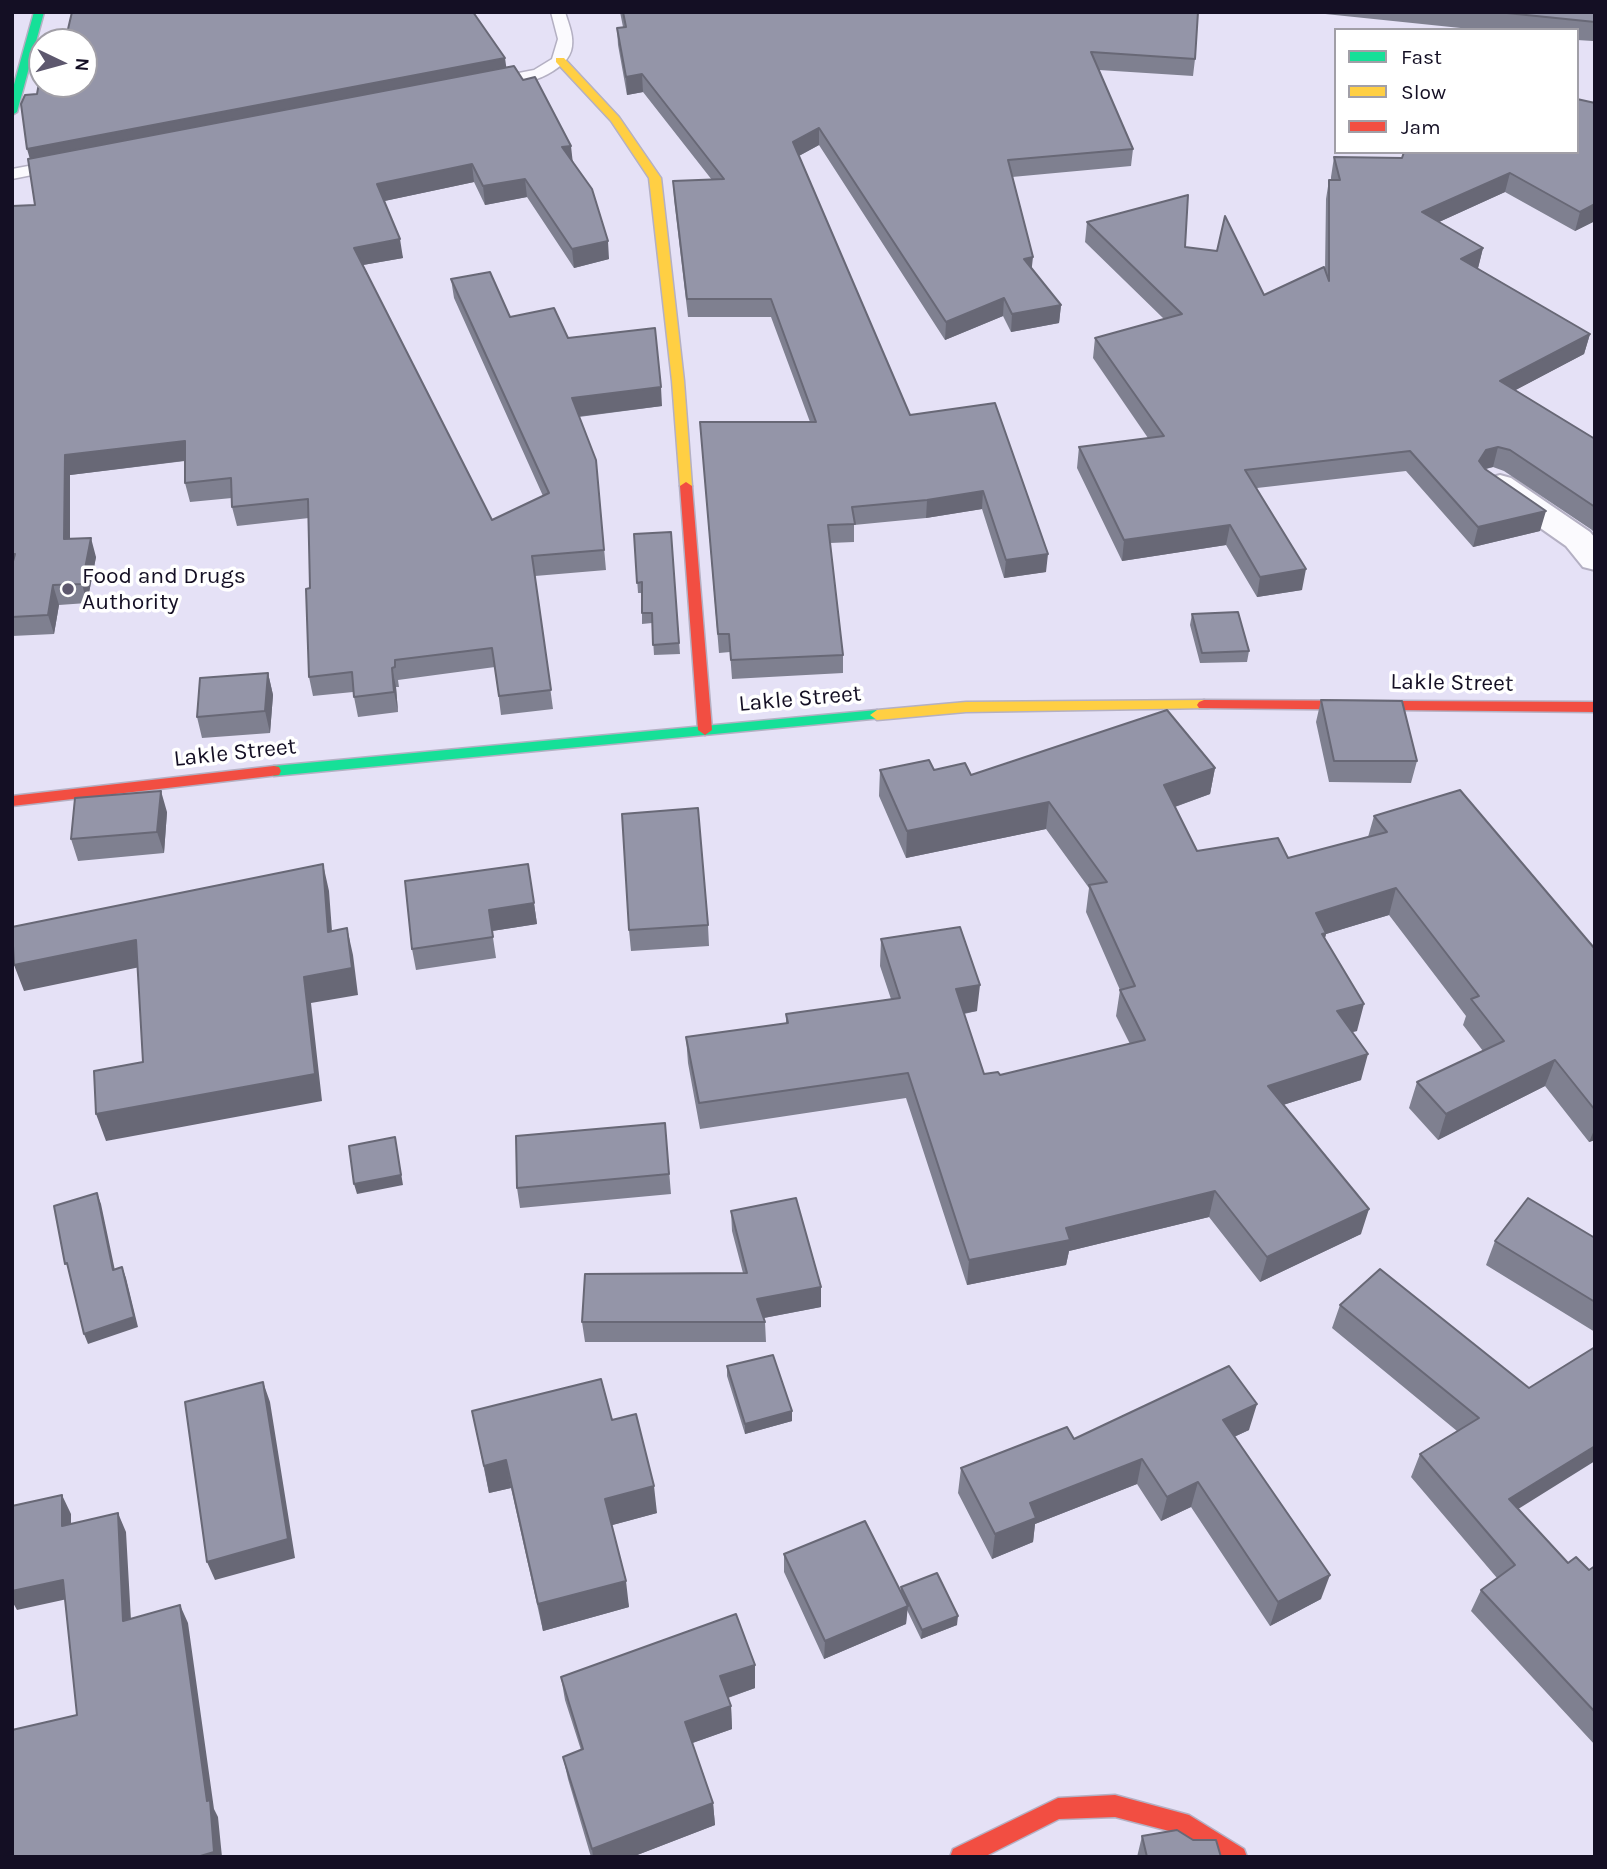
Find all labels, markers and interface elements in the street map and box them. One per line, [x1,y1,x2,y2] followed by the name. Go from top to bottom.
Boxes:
[28,28,98,98] north arrow
[1334,28,1579,154] legend
[1401,45,1442,69] text: Fast
[70,57,93,72] text: N
[1401,80,1446,104] text: Slow
[1401,115,1441,139] text: Jam
[82,562,246,616] place label: Food and Drugs Authority
[60,581,76,597] marker: Food and Drugs Authority
[1390,668,1514,698] street label: Lakle Street
[737,680,863,718] street label: Lakle Street
[172,733,298,773] street label: Lakle Street

